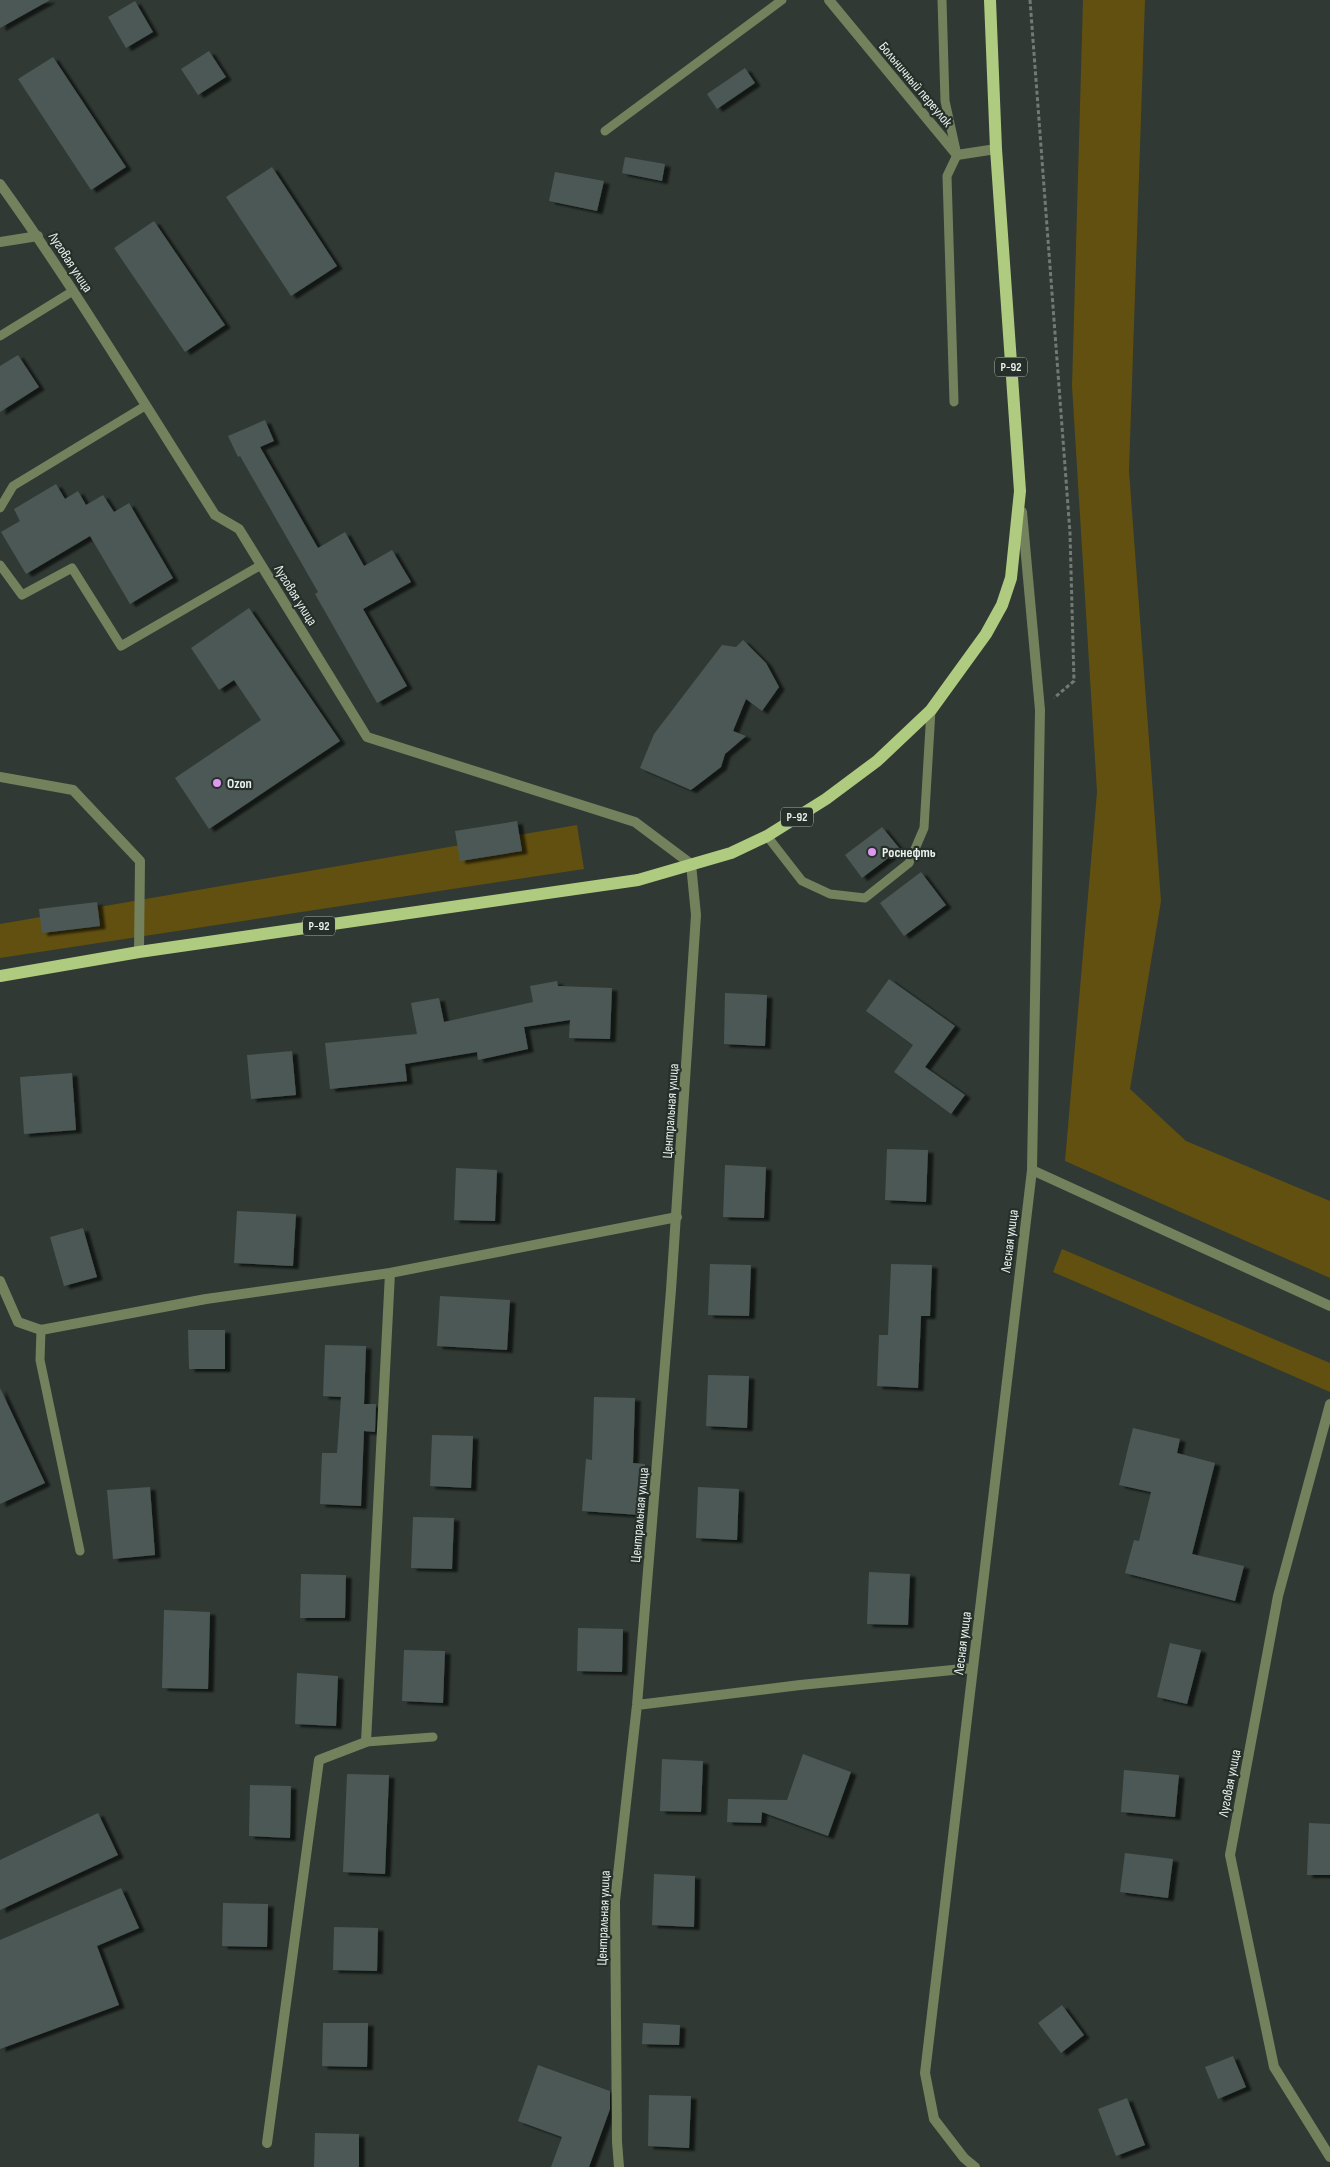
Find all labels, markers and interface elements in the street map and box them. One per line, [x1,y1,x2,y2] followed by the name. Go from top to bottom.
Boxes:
[875,38,957,131] street label: Больничный переулок
[44,228,96,295] street label: Луговая улица
[995,358,1027,377] road number: Р-92
[270,561,321,629] street label: Луговая улица
[227,775,252,792] place label: Ozon
[211,777,223,789] marker: Ozon
[781,808,813,826] road number: Р-92
[882,844,936,861] place label: Роснефть
[866,846,878,858] marker: Роснефть
[303,916,335,936] road number: Р-92
[659,1063,682,1159] street label: Центральная улица
[997,1209,1022,1275] street label: Лесная улица
[627,1467,652,1563] street label: Центральная улица
[950,1611,975,1677] street label: Лесная улица
[1214,1748,1244,1819] street label: Луговая улица
[593,1870,614,1966] street label: Центральная улица

